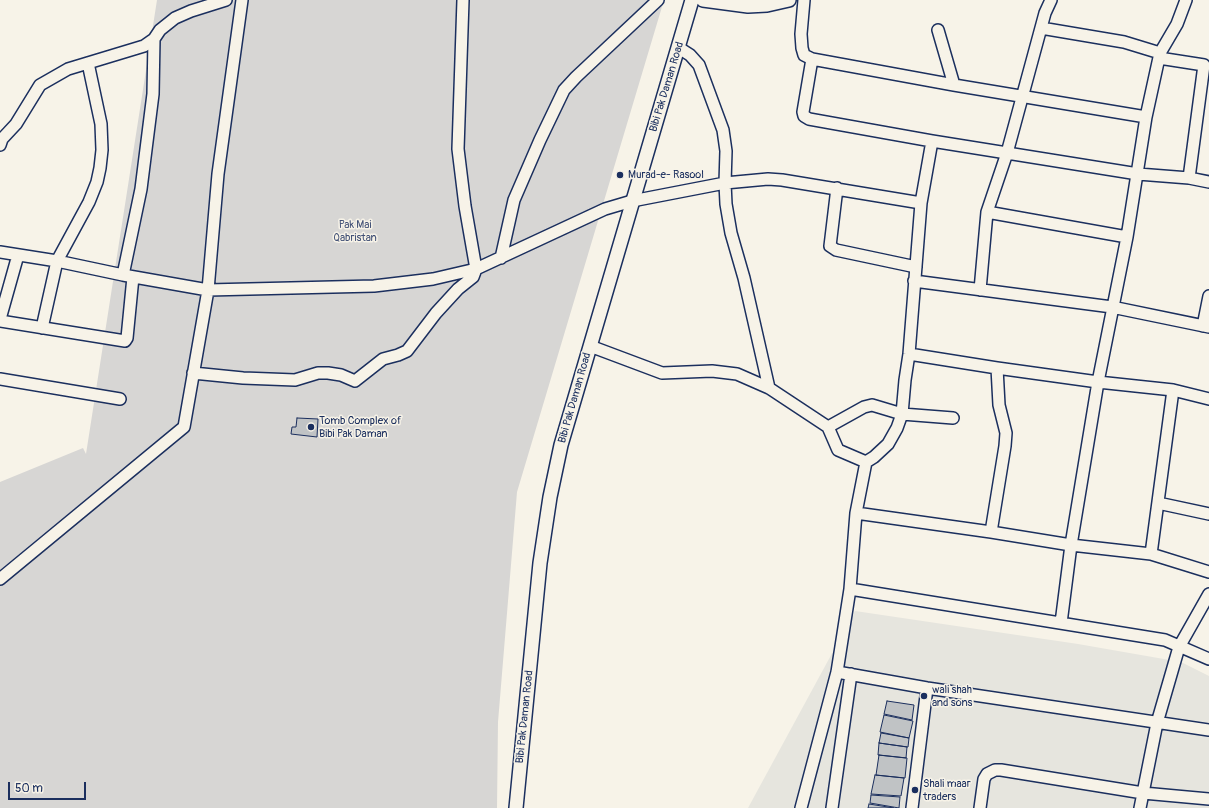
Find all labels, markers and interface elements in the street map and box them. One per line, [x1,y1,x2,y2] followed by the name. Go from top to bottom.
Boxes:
[647,40,687,134] street label: Bibi Pak Daman Road
[628,168,704,182] place label: Murad-e- Rasool
[615,170,625,180] marker: Murad-e- Rasool
[333,218,377,244] park label: Pak Mai Qabristan
[556,351,594,445] street label: Bibi Pak Daman Road
[319,414,401,440] place label: Tomb Complex of Bibi Pak Daman
[306,422,316,432] marker: Tomb Complex of Bibi Pak Daman
[514,670,536,764] street label: Bibi Pak Daman Road
[932,683,972,709] place label: wali shah and sons
[919,691,929,701] marker: wali shah and sons
[10,774,88,800] scale bar
[923,777,971,803] place label: Shali maar traders
[15,781,43,796] text: 50 m
[910,785,920,795] marker: Shali maar traders

